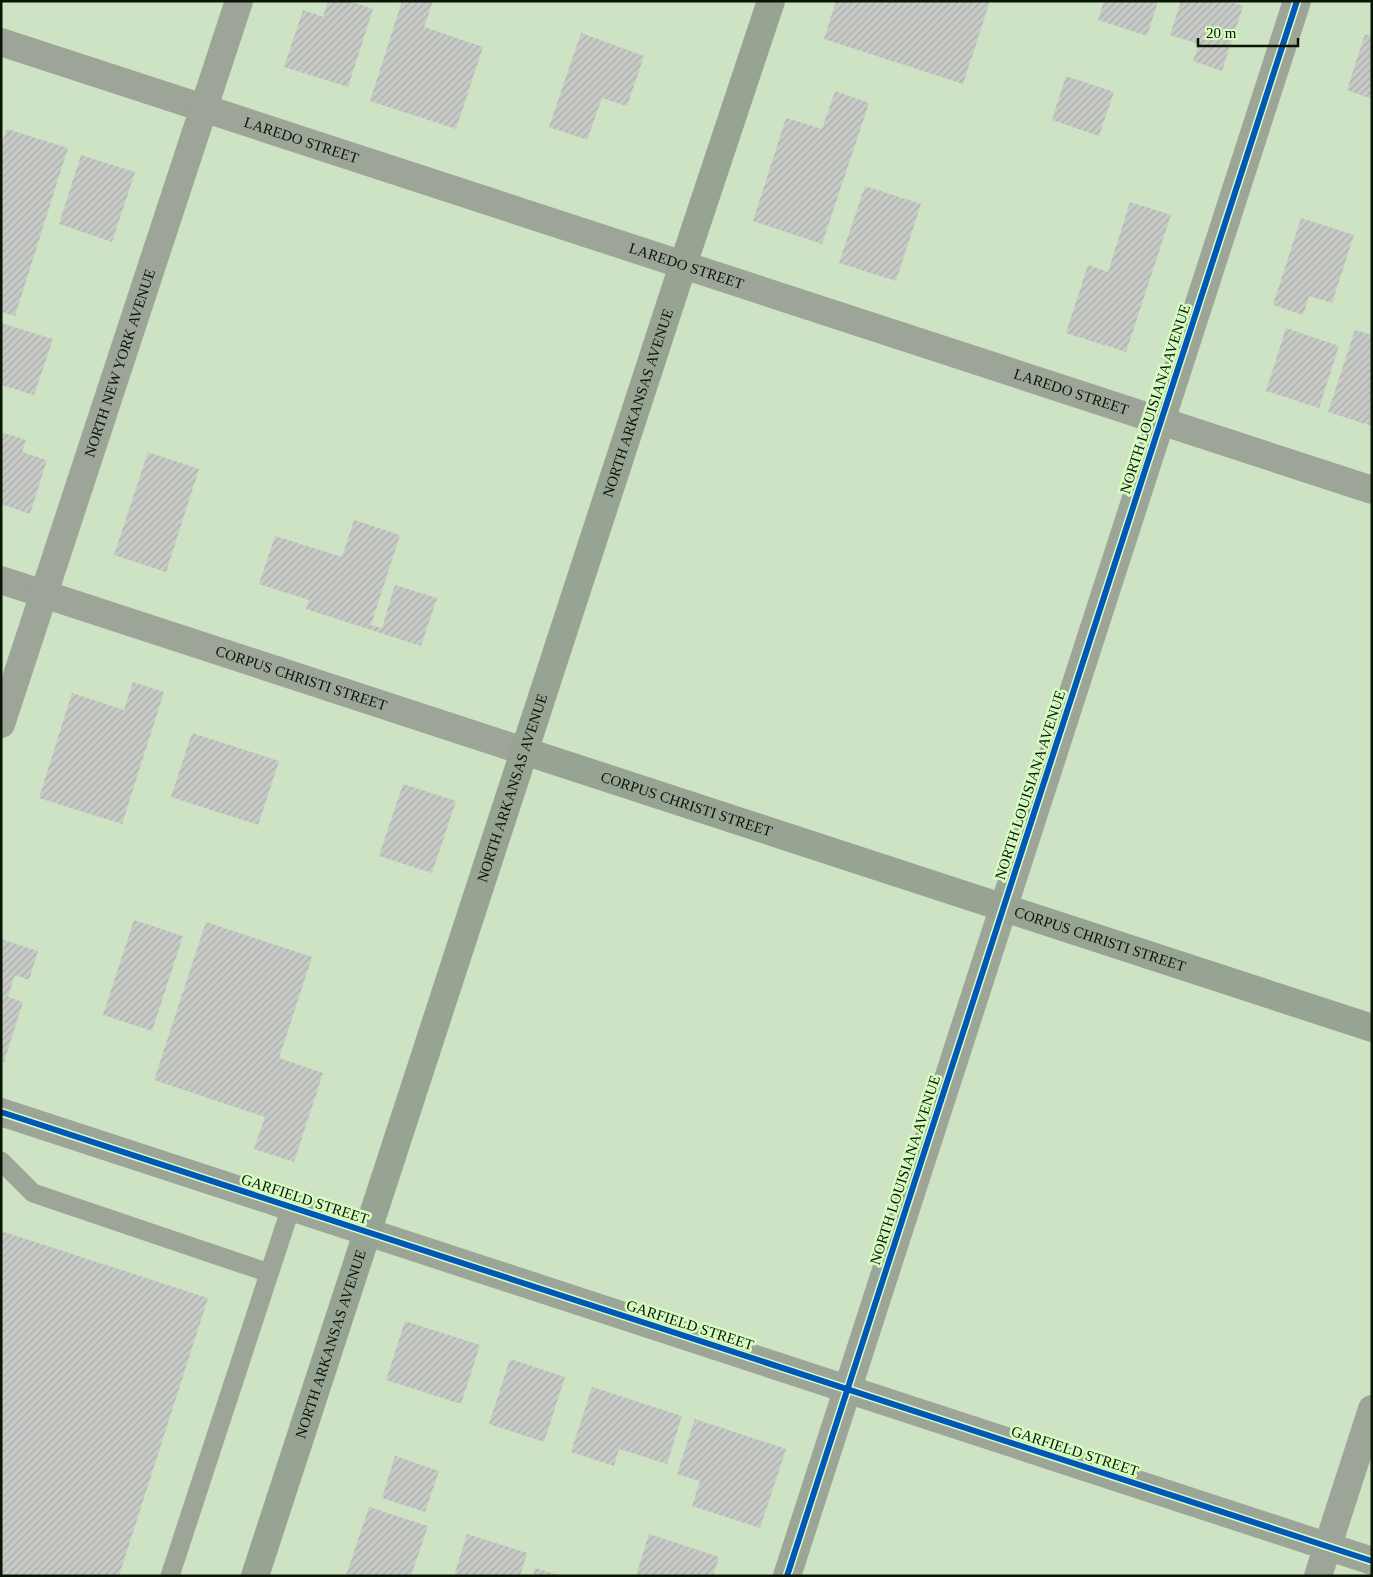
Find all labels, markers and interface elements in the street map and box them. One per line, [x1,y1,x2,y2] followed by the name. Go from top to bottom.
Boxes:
[1198,15,1298,47] scale bar
[1206,25,1237,41] text: 20 m
[242,114,361,166] street label: LAREDO STREET
[627,240,746,292] street label: LAREDO STREET
[81,267,158,459] street label: NORTH NEW YORK AVENUE
[1117,302,1193,496] street label: NORTH LOUISIANA AVENUE
[600,307,676,499] street label: NORTH ARKANSAS AVENUE
[1012,366,1131,418] street label: LAREDO STREET
[214,643,389,714] street label: CORPUS CHRISTI STREET
[992,688,1068,882] street label: NORTH LOUISIANA AVENUE
[474,692,551,884] street label: NORTH ARKANSAS AVENUE
[599,769,774,840] street label: CORPUS CHRISTI STREET
[1012,904,1188,975] street label: CORPUS CHRISTI STREET
[867,1073,943,1267] street label: NORTH LOUISIANA AVENUE
[239,1171,371,1227] street label: GARFIELD STREET
[292,1248,369,1440] street label: NORTH ARKANSAS AVENUE
[624,1297,756,1353] street label: GARFIELD STREET
[1009,1423,1141,1479] street label: GARFIELD STREET

